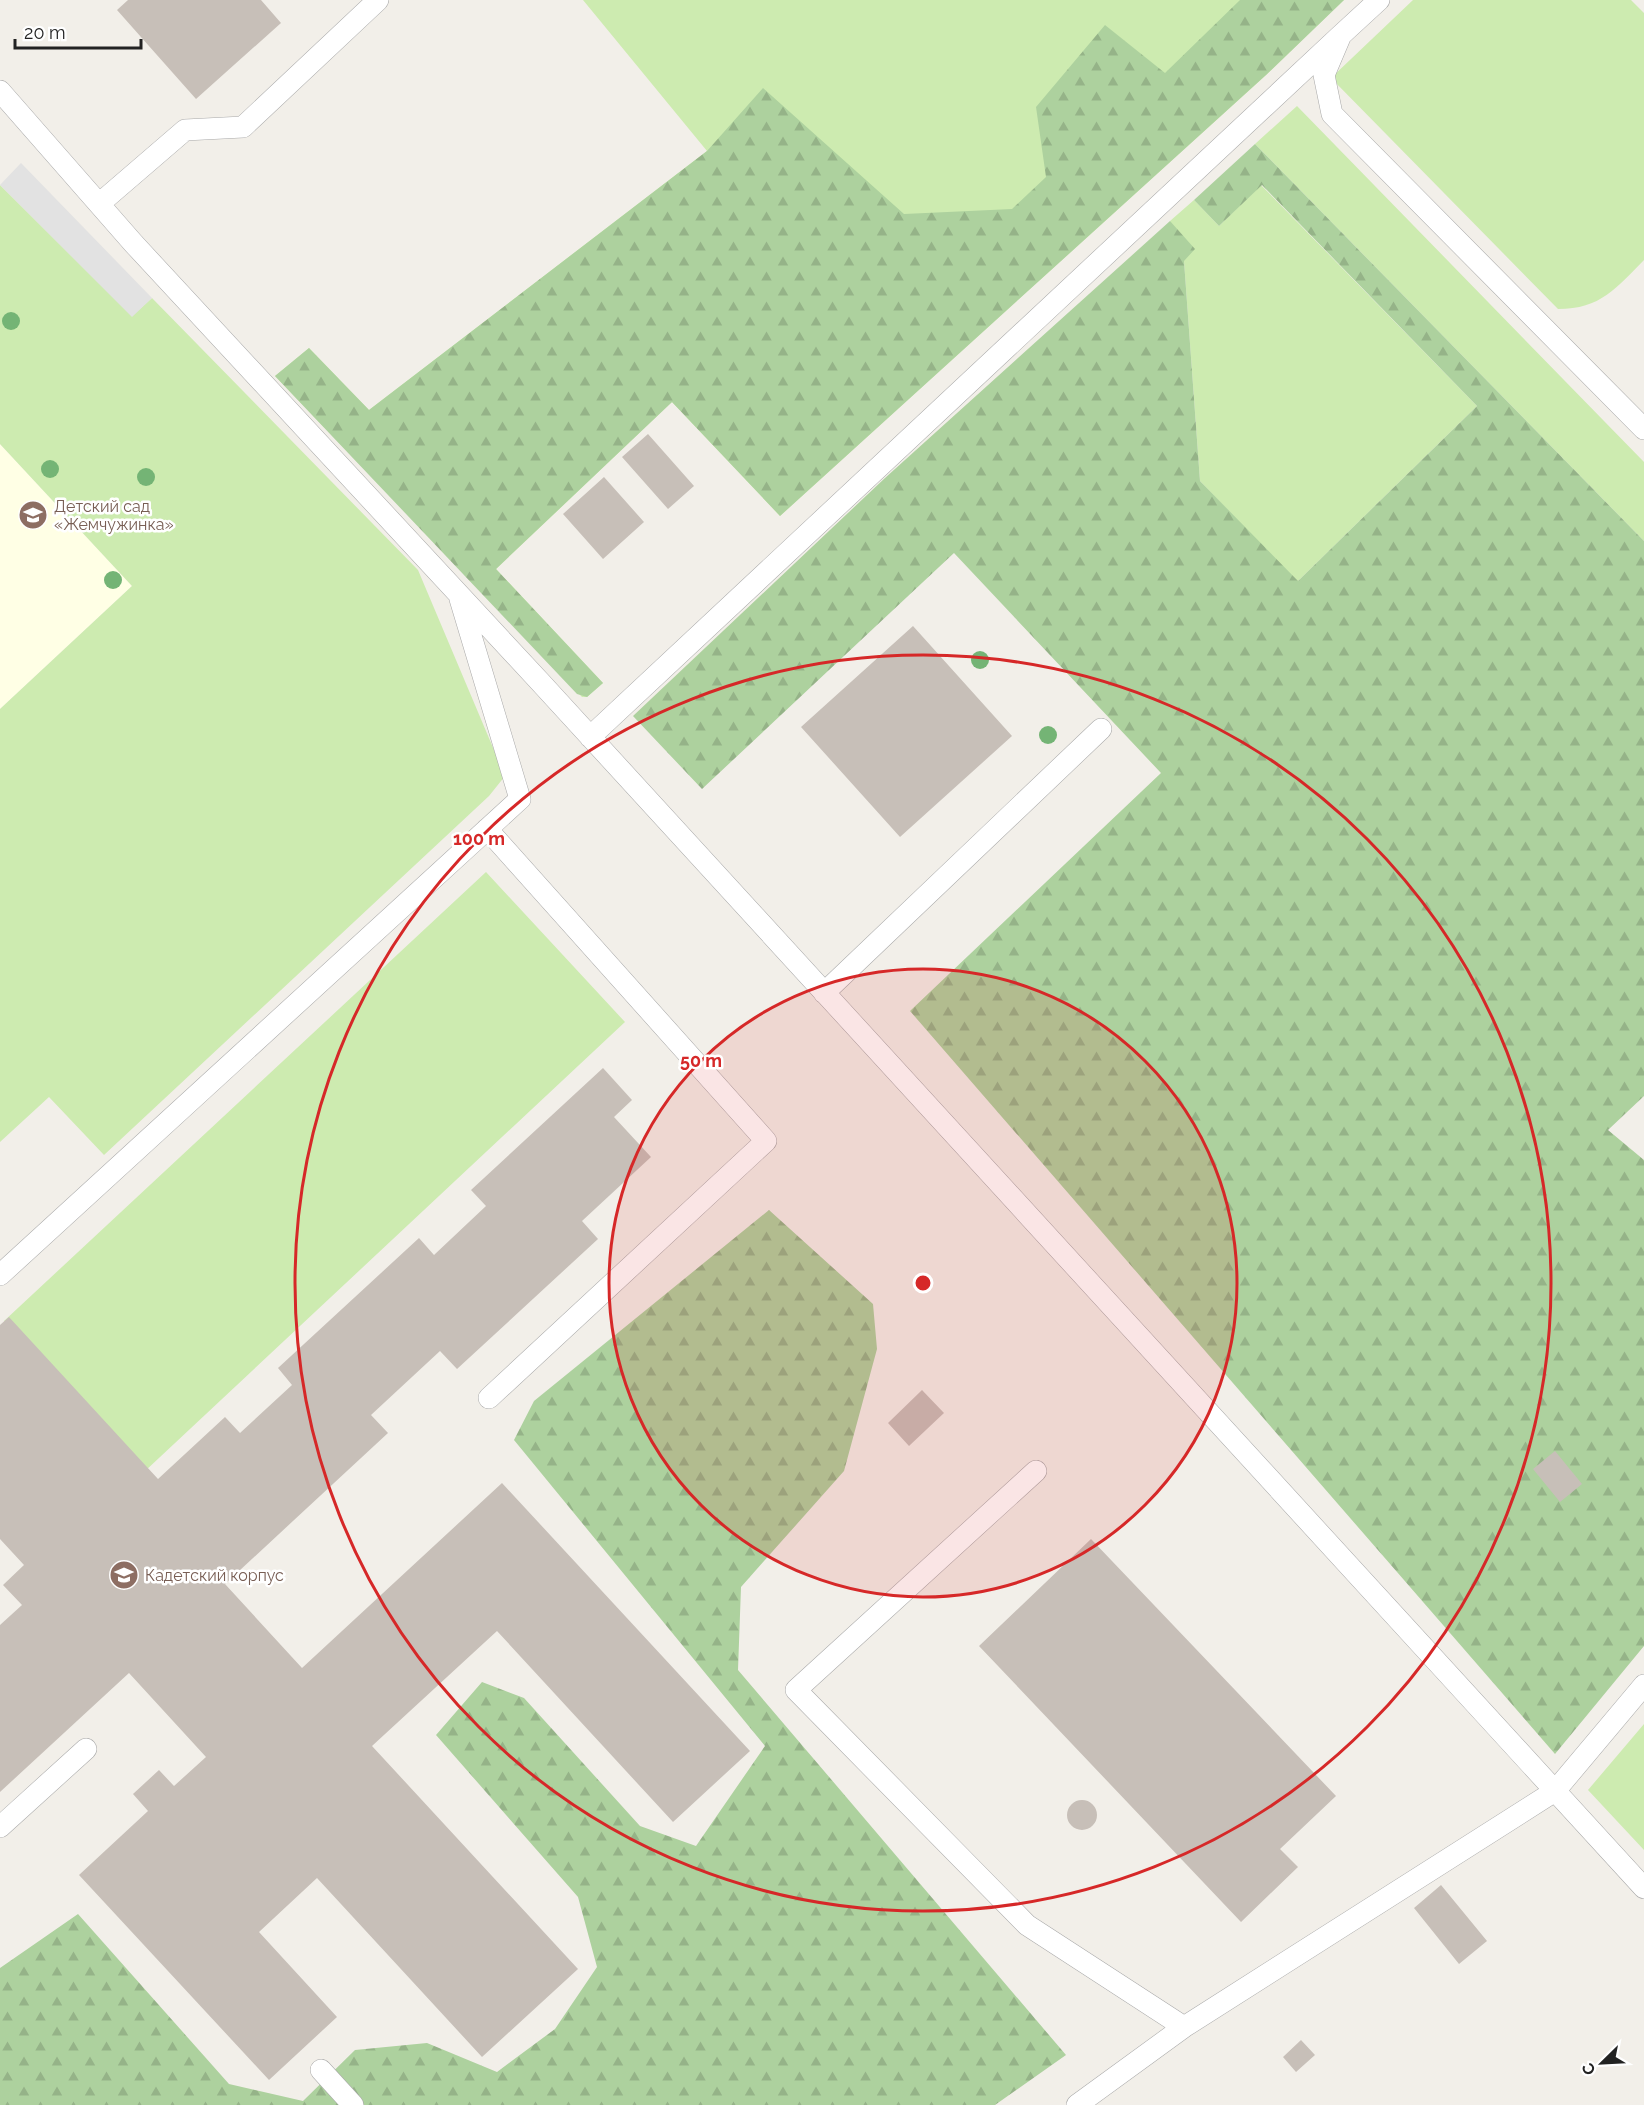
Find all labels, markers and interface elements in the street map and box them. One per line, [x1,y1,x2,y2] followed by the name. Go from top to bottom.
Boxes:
[15,12,141,50] scale bar
[24,22,66,43] text: 20 m
[54,497,174,534] place label: Детский сад «Жемчужинка»
[17,499,49,531] school or university icon: Детский сад «Жемчужинка»
[453,828,505,849] text: 100 m
[680,1050,722,1071] text: 50 m
[913,1273,933,1293] centre of rings
[108,1559,140,1591] school or university icon: Кадетский корпус
[145,1566,284,1585] place label: Кадетский корпус
[1572,2033,1632,2093] north arrow
[1578,2060,1600,2078] text: С

